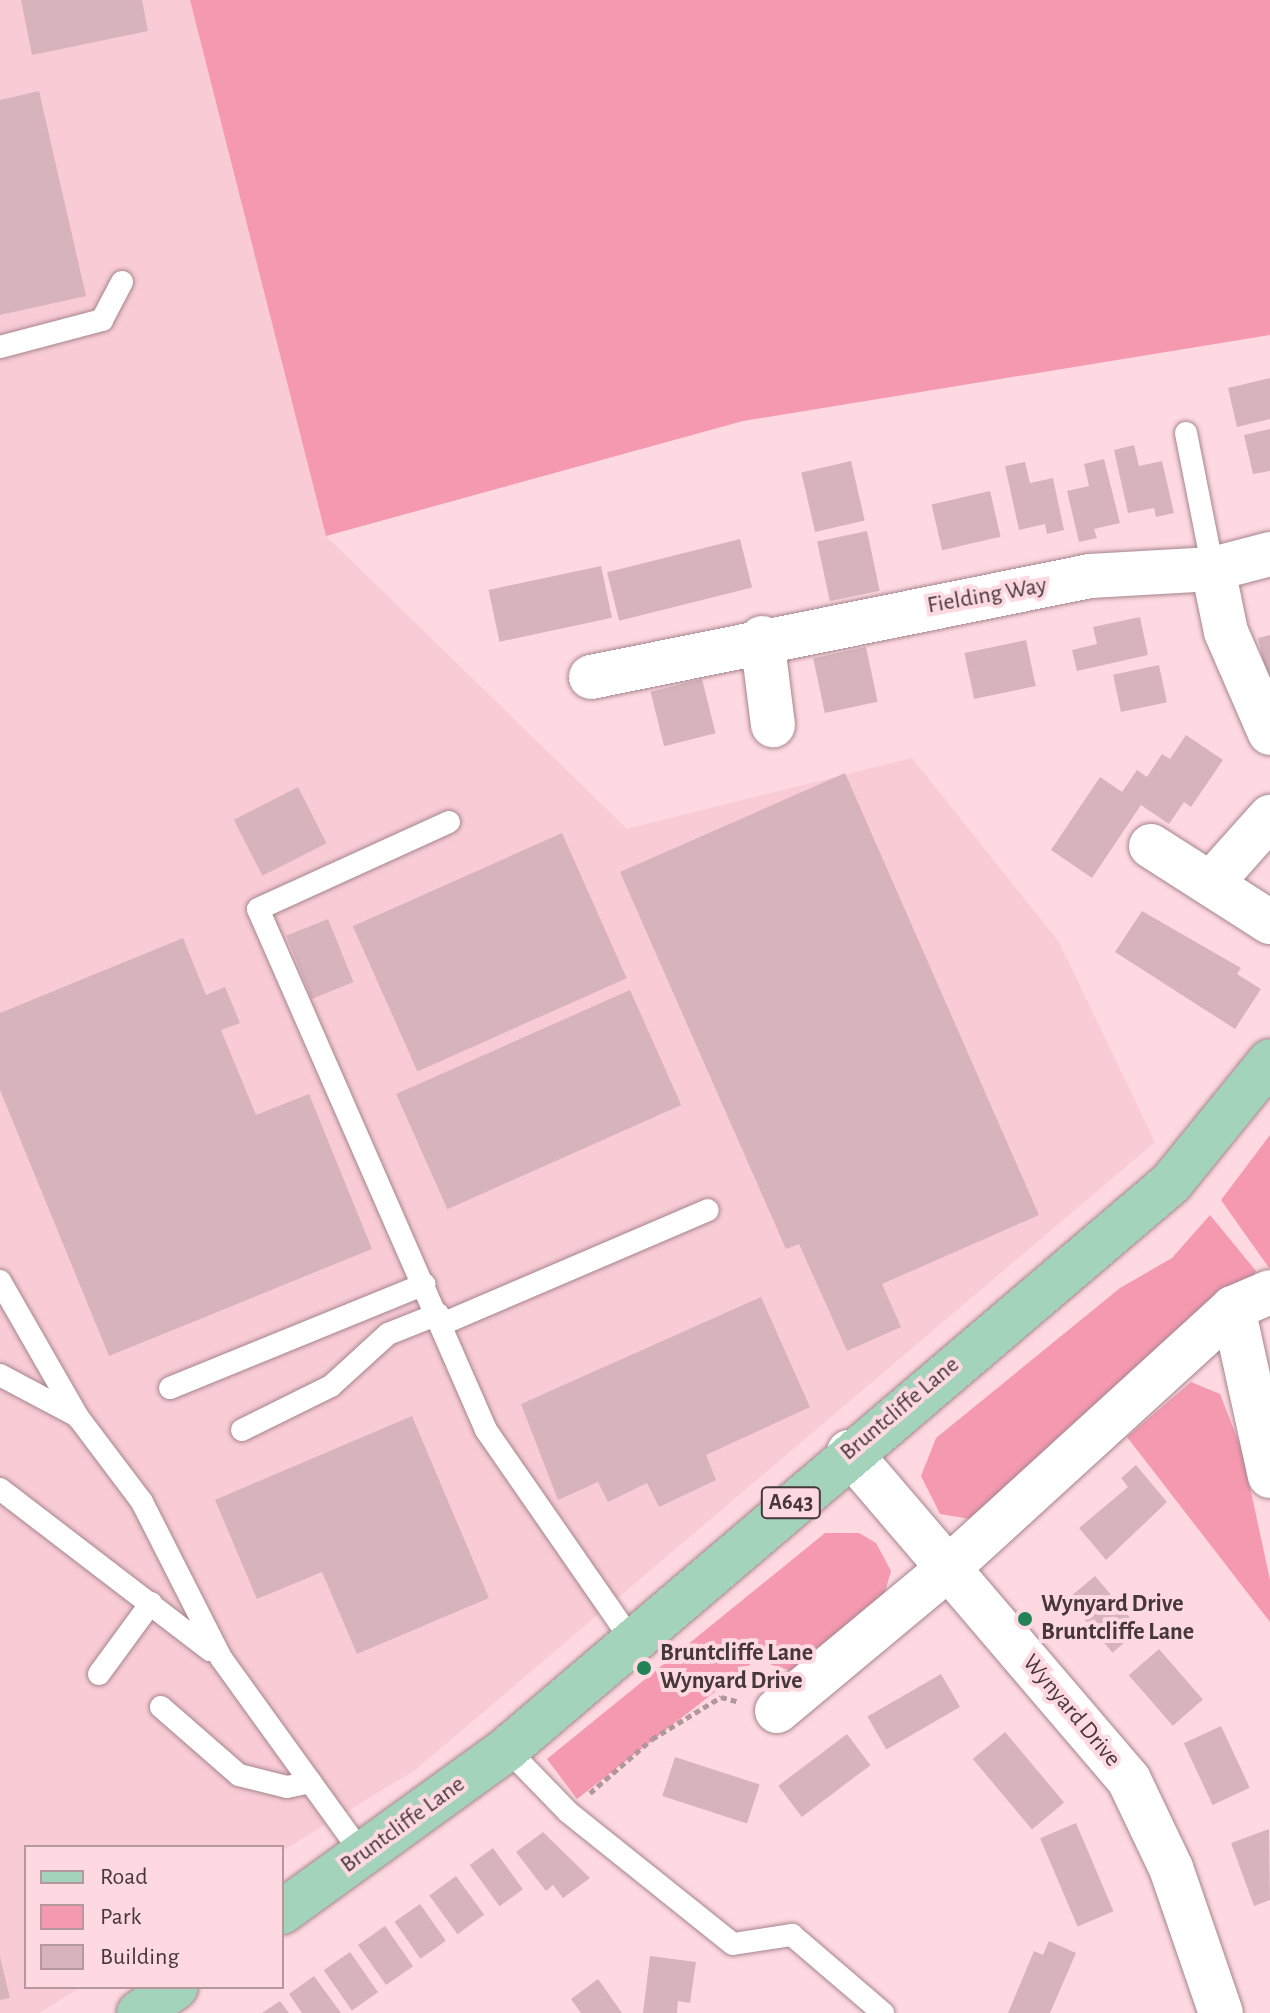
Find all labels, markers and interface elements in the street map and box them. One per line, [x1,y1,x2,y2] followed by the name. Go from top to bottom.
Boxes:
[925,571,1049,621] street label: Fielding Way
[835,1351,965,1467] street label: Bruntcliffe Lane
[759,1485,823,1521] road number: A643
[1041,1591,1194,1647] place label: Wynyard Drive Bruntcliffe Lane
[1016,1610,1034,1628] marker: Wynyard Drive Bruntcliffe Lane
[660,1640,813,1696] place label: Bruntcliffe Lane Wynyard Drive
[1016,1649,1126,1773] street label: Wynyard Drive
[635,1659,653,1677] marker: Bruntcliffe Lane Wynyard Drive
[335,1770,471,1880] street label: Bruntcliffe Lane
[24,1845,284,1989] legend
[100,1865,148,1889] text: Road
[100,1905,141,1929] text: Park
[100,1945,179,1969] text: Building

